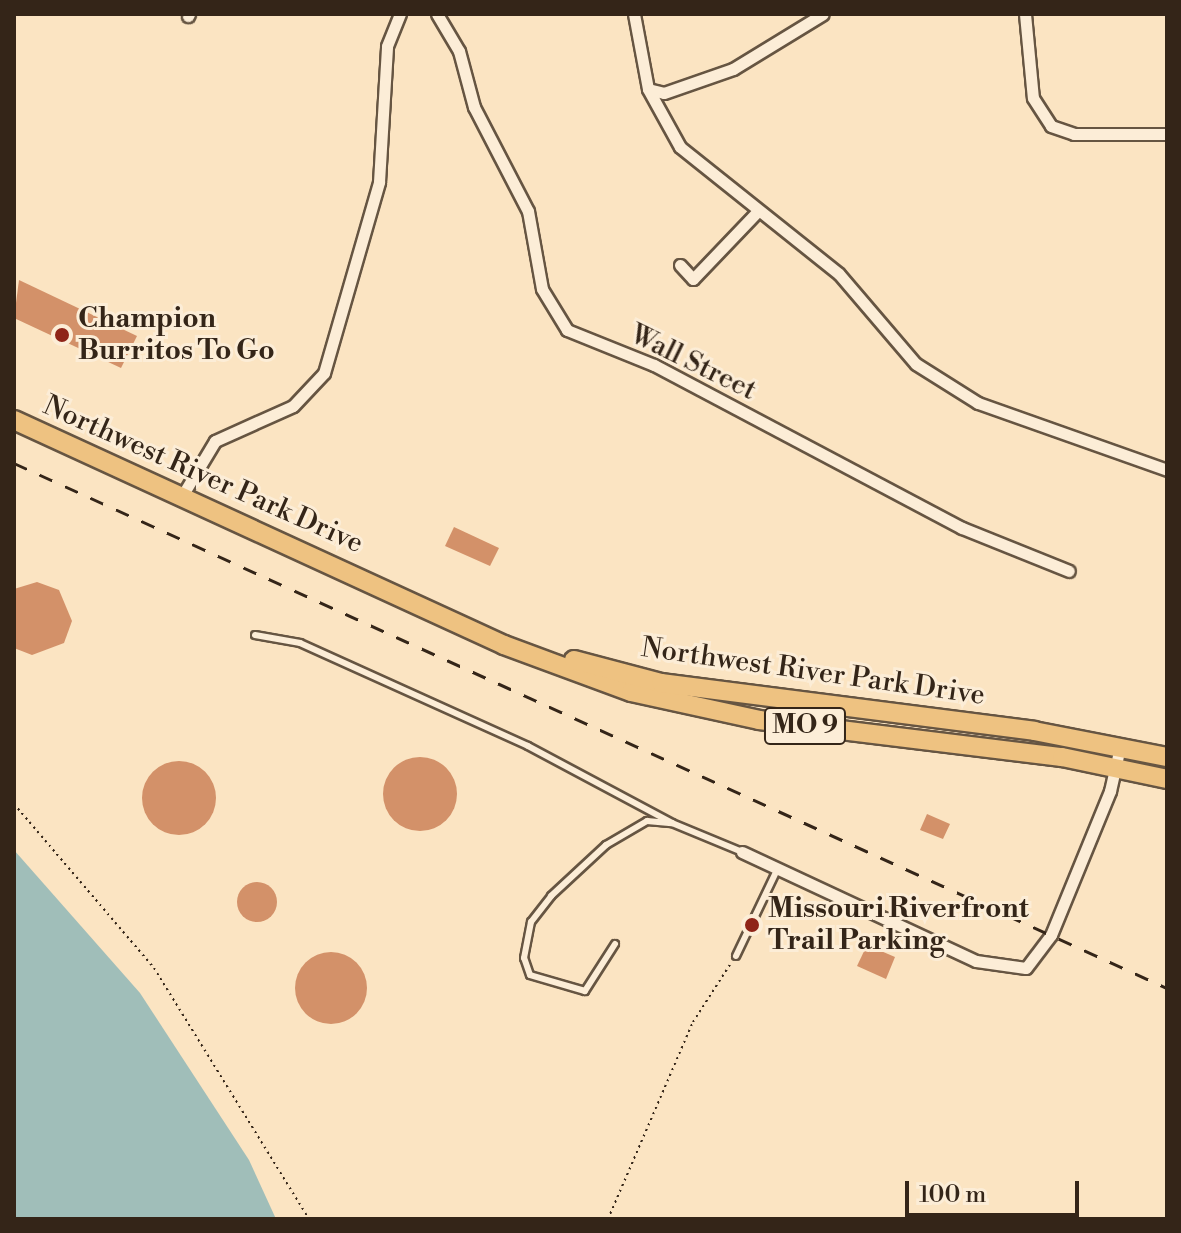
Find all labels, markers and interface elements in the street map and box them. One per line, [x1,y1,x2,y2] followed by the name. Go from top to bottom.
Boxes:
[78,302,275,368] place label: Champion Burritos To Go
[624,318,762,408] street label: Wall Street
[53,326,71,344] marker: Champion Burritos To Go
[38,389,368,561] street label: Northwest River Park Drive
[639,631,987,713] street label: Northwest River Park Drive
[763,704,847,748] road number: MO 9
[768,892,1029,958] place label: Missouri Riverfront Trail Parking
[743,916,761,934] marker: Missouri Riverfront Trail Parking
[909,1165,1083,1215] scale bar
[919,1180,986,1210] text: 100 m

